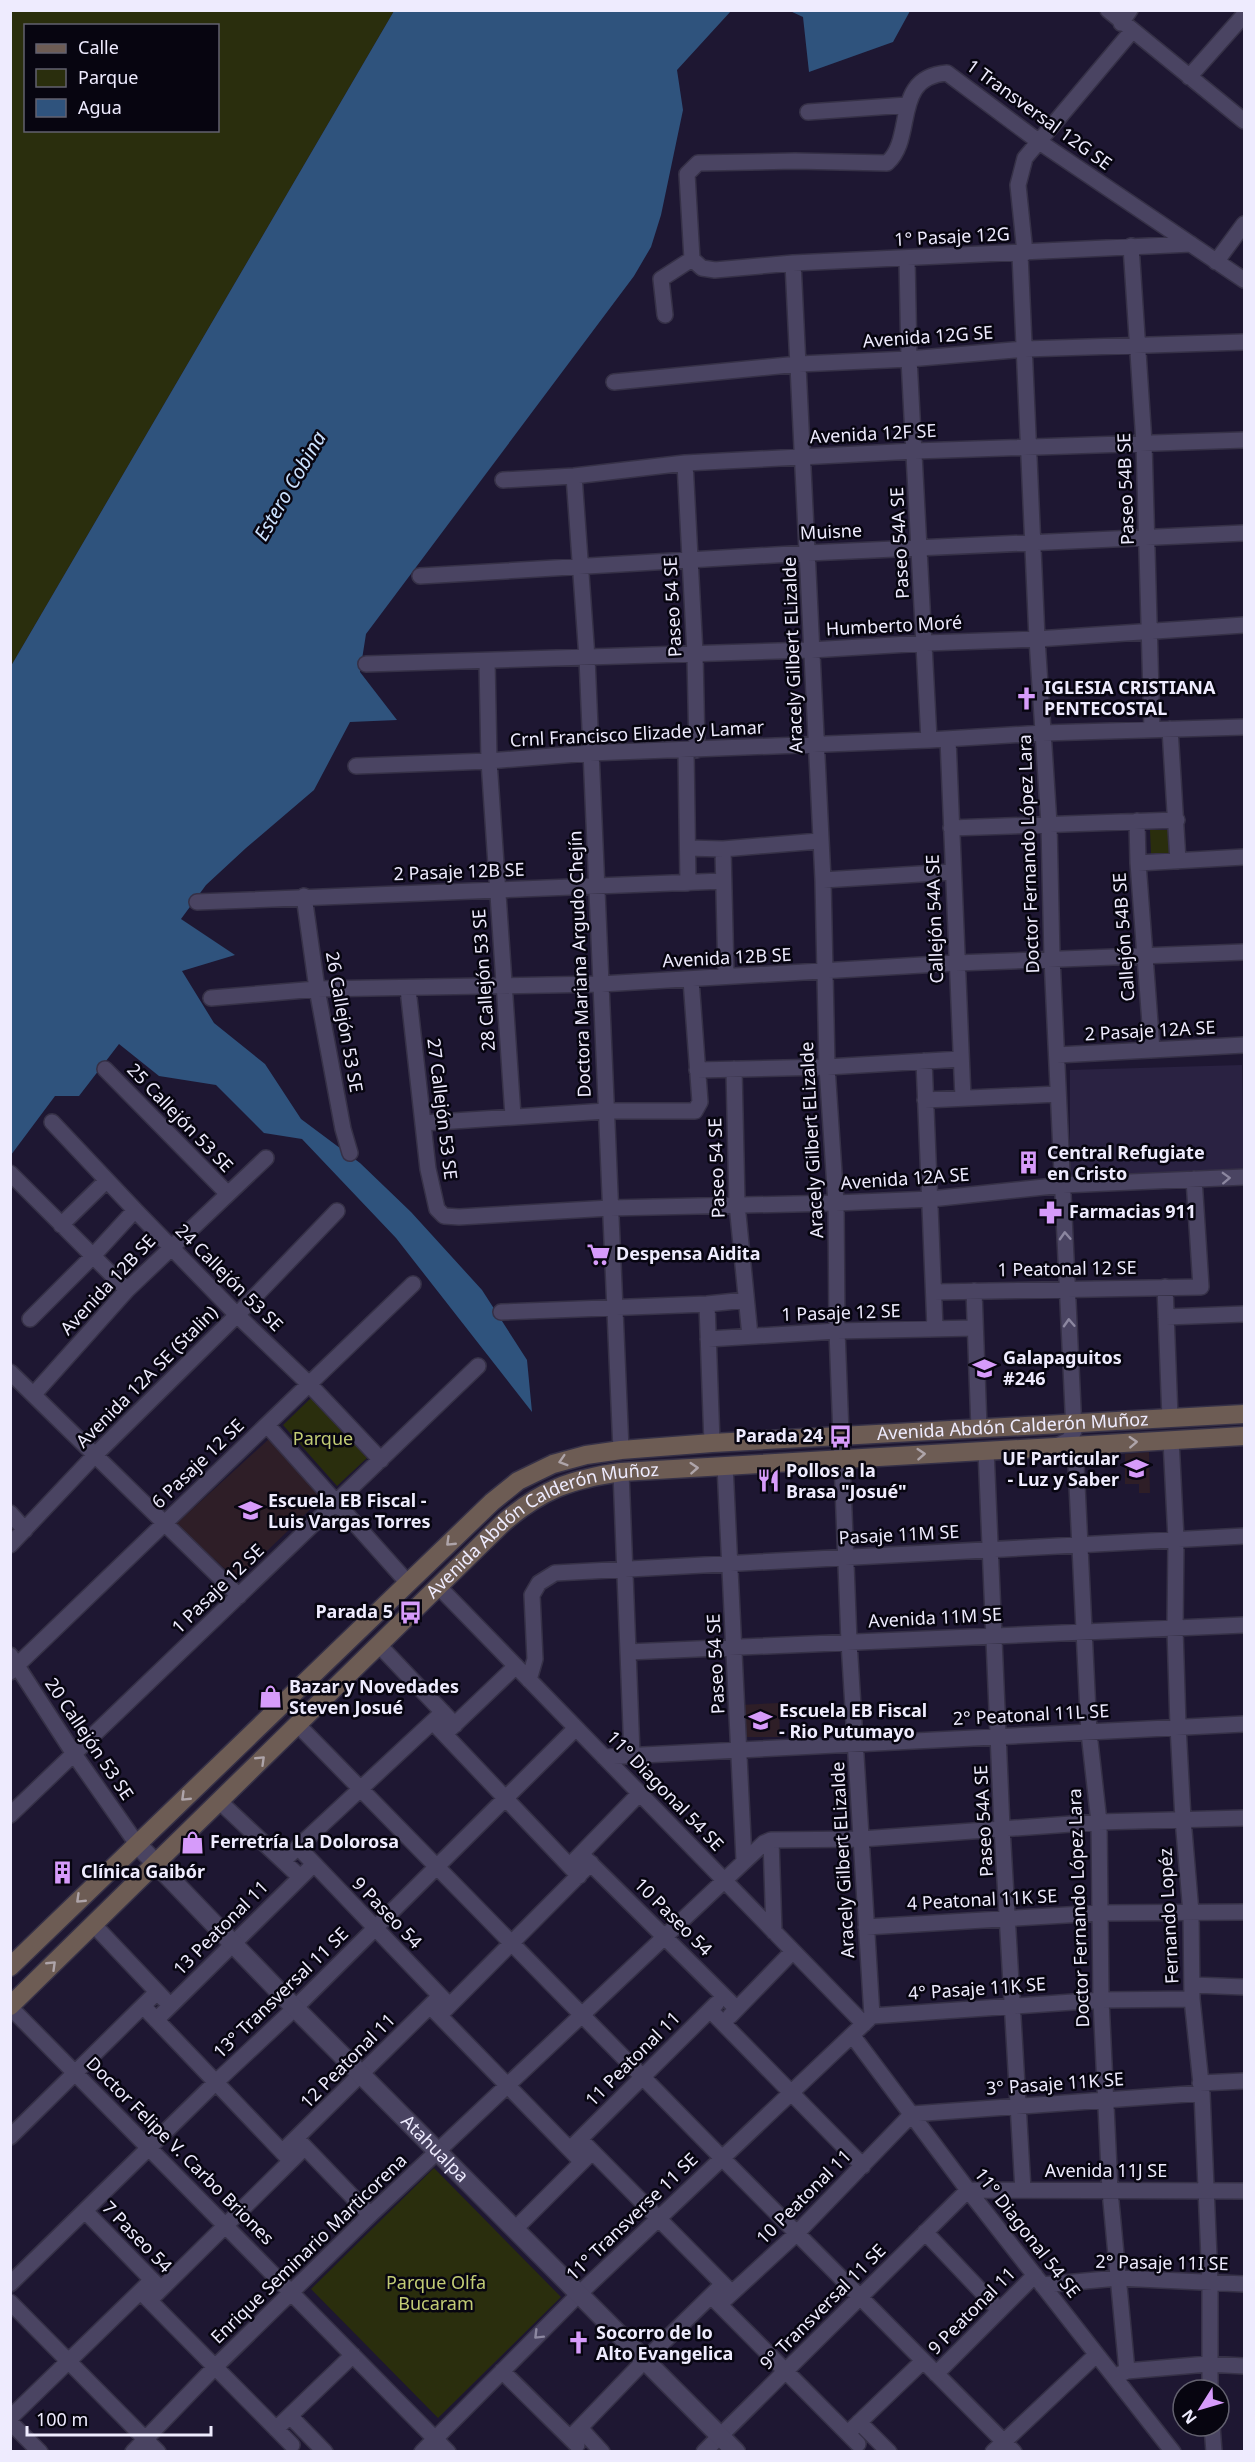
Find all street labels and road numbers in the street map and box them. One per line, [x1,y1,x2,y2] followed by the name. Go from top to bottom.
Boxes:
[962,53,1117,175] street label: 1 Transversal 12G SE
[894,221,1010,251] street label: 1° Pasaje 12G
[862,319,994,353] street label: Avenida 12G SE
[809,418,937,448] street label: Avenida 12F SE
[1111,433,1139,546] street label: Paseo 54B SE
[884,487,914,600] street label: Paseo 54A SE
[799,517,863,545] street label: Muisne
[657,556,687,658] street label: Paseo 54 SE
[777,556,807,754] street label: Aracely Gilbert ELizalde
[825,609,963,641] street label: Humberto Moré
[509,714,765,752] street label: Crnl Francisco Elizade y Lamar
[1012,734,1044,974] street label: Doctor Fernando López Lara
[562,830,596,1098] street label: Doctora Mariana Argudo Chejín
[920,854,948,984] street label: Callejón 54A SE
[393,857,525,885] street label: 2 Pasaje 12B SE
[1107,872,1139,1002] street label: Callejón 54B SE
[466,908,500,1052] street label: 28 Callejón 53 SE
[662,942,792,972] street label: Avenida 12B SE
[321,949,369,1094] street label: 26 Callejón 53 SE
[1084,1015,1216,1045] street label: 2 Pasaje 12A SE
[422,1037,464,1181] street label: 27 Callejón 53 SE
[794,1041,828,1239] street label: Aracely Gilbert ELizalde
[123,1058,239,1177] street label: 25 Callejón 53 SE
[702,1117,730,1219] street label: Paseo 54 SE
[840,1162,970,1194] street label: Avenida 12A SE
[171,1218,289,1336] street label: 24 Callejón 53 SE
[54,1229,160,1340] street label: Avenida 12B SE
[997,1255,1137,1281] street label: 1 Peatonal 12 SE
[781,1298,901,1326] street label: 1 Pasaje 12 SE
[70,1300,222,1452] street label: Avenida 12A SE (Stalin)
[876,1406,1149,1445] street label: Avenida Abdón Calderón Muñoz
[146,1413,249,1513] street label: 6 Pasaje 12 SE
[420,1457,660,1603] street label: Avenida Abdón Calderón Muñoz
[838,1519,960,1549] street label: Pasaje 11M SE
[166,1538,269,1638] street label: 1 Pasaje 12 SE
[867,1602,1002,1632] street label: Avenida 11M SE
[700,1613,730,1715] street label: Paseo 54 SE
[40,1673,140,1804] street label: 20 Callejón 53 SE
[952,1698,1110,1730] street label: 2° Peatonal 11L SE
[602,1725,729,1856] street label: 11° Diagonal 54 SE
[825,1761,859,1959] street label: Aracely Gilbert ELizalde
[968,1765,998,1878] street label: Paseo 54A SE
[1062,1788,1094,2028] street label: Doctor Fernando López Lara
[1152,1848,1184,1984] street label: Fernando Lopéz
[348,1871,428,1953] street label: 9 Paseo 54
[629,1872,718,1961] street label: 10 Paseo 54
[168,1875,273,1980] street label: 13 Peatonal 11
[906,1883,1058,1915] street label: 4 Peatonal 11K SE
[208,1921,353,2063] street label: 13° Transversal 11 SE
[907,1971,1047,2005] street label: 4° Pasaje 11K SE
[580,2006,685,2111] street label: 11 Peatonal 11
[295,2008,400,2113] street label: 12 Peatonal 11
[82,2051,280,2249] street label: Doctor Felipe V. Carbo Briones
[985,2066,1125,2100] street label: 3° Pasaje 11K SE
[397,2109,474,2187] street label: Atahualpa
[751,2144,856,2249] street label: 10 Peatonal 11
[560,2147,702,2285] street label: 11° Transverse 11 SE
[205,2148,411,2348] street label: Enrique Seminario Marticorena
[1045,2158,1167,2182] street label: Avenida 11J SE
[970,2163,1086,2302] street label: 11° Diagonal 54 SE
[98,2195,178,2277] street label: 7 Paseo 54
[754,2238,890,2374] street label: 9° Transversal 11 SE
[1095,2249,1229,2275] street label: 2° Pasaje 11I SE
[922,2261,1020,2359] street label: 9 Peatonal 11

